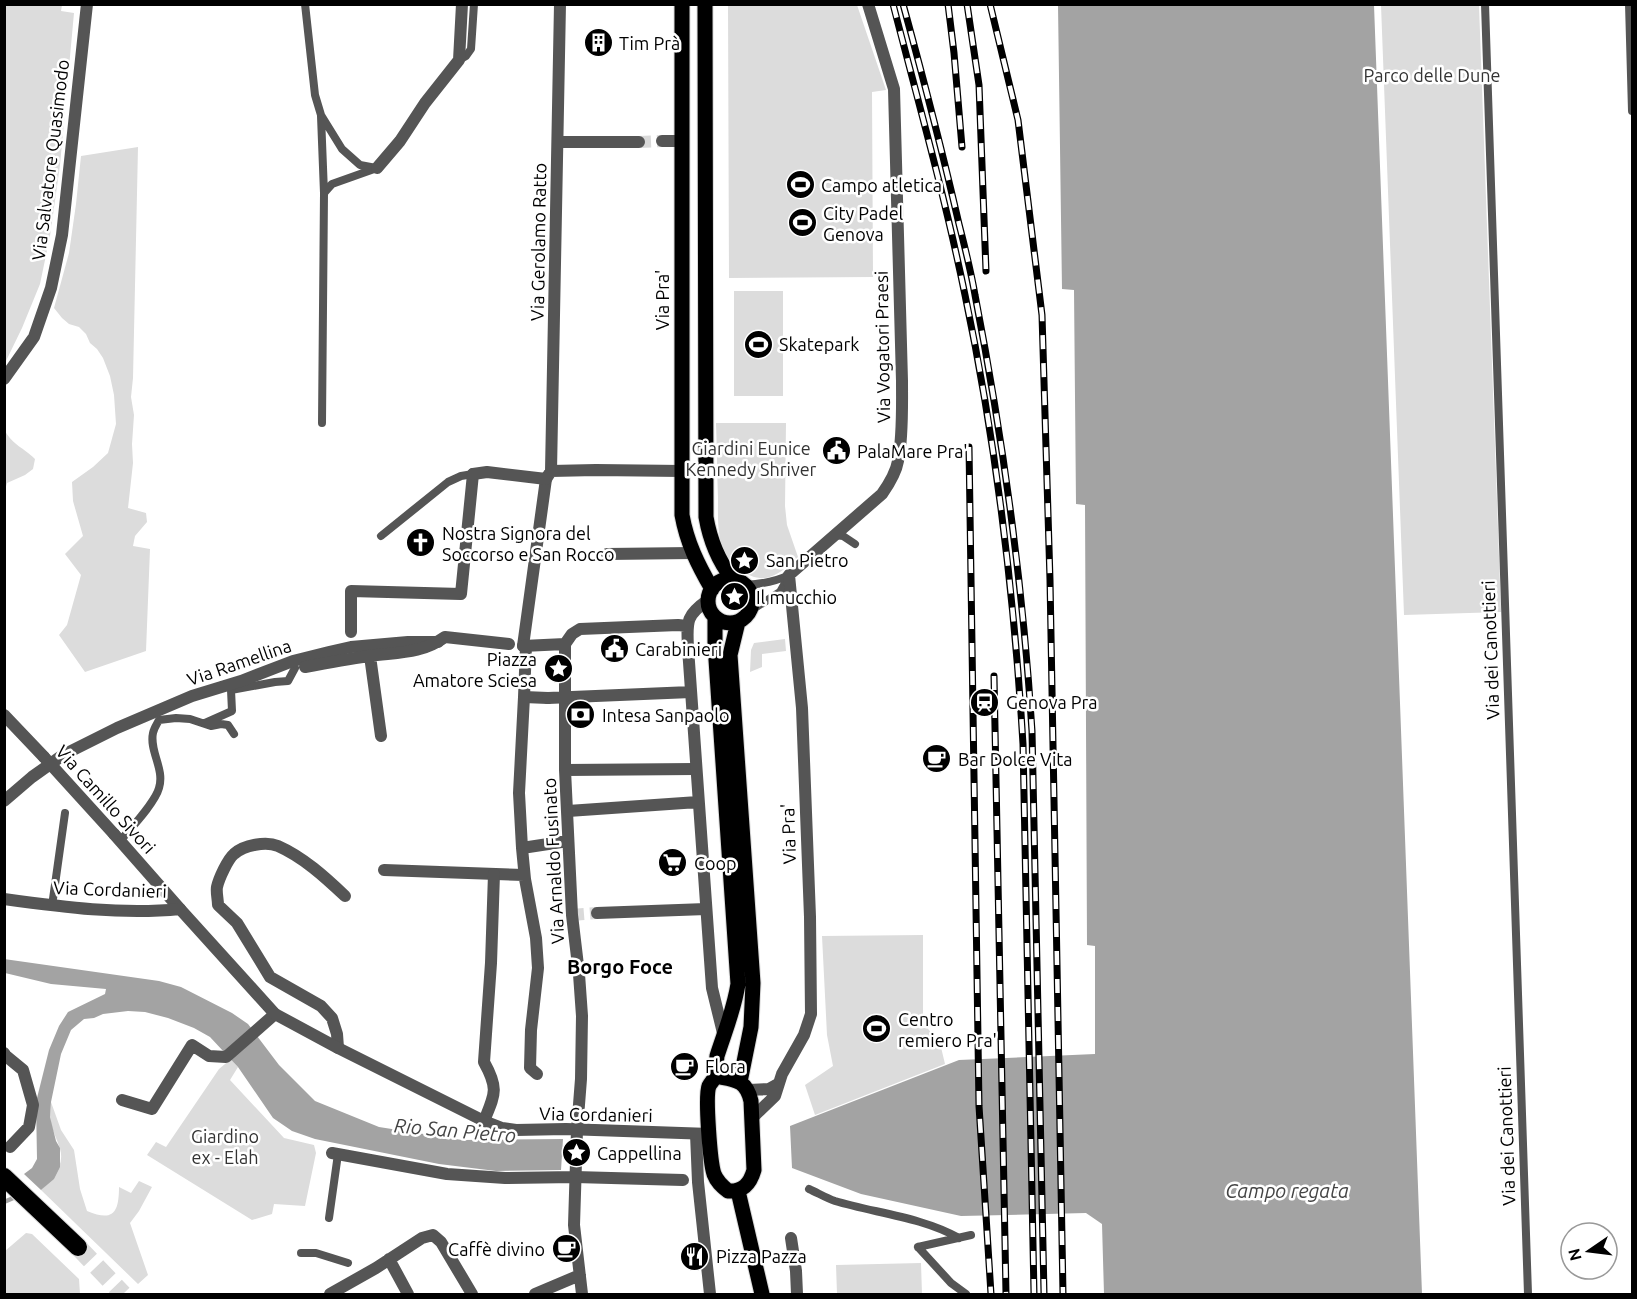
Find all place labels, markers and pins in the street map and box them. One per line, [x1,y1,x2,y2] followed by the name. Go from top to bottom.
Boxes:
[582,27,614,59] building icon: Tim Prà
[619,33,680,53] place label: Tim Prà
[784,169,816,201] sports icon: Campo atletica
[821,175,942,195] place label: Campo atletica
[823,203,904,244] place label: City Padel Genova
[786,207,818,239] sports icon: City Padel Genova
[742,328,774,360] sports icon: Skatepark
[779,334,859,354] place label: Skatepark
[820,435,852,467] public building icon: PalaMare Pra'
[857,441,967,461] place label: PalaMare Pra'
[442,523,614,564] place label: Nostra Signora del Soccorso e San Rocco
[405,527,437,559] church icon: Nostra Signora del Soccorso e San Rocco
[729,544,761,576] place icon: San Pietro
[766,550,849,570] place label: San Pietro
[719,581,751,613] place icon: Il mucchio
[756,587,837,607] place label: Il mucchio
[598,633,630,665] public building icon: Carabinieri
[635,639,722,659] place label: Carabinieri
[413,649,537,690] place label: Piazza Amatore Sciesa
[542,653,574,685] place icon: Piazza Amatore Sciesa
[969,686,1001,718] station icon: Genova Pra
[1006,692,1098,712] place label: Genova Pra
[565,699,597,731] bank icon: Intesa Sanpaolo
[602,705,730,725] place label: Intesa Sanpaolo
[921,743,953,775] cafe icon: Bar Dolce Vita
[958,749,1073,769] place label: Bar Dolce Vita
[657,847,689,879] supermarket icon: Coop
[694,853,737,873] place label: Coop
[898,1009,997,1050] place label: Centro remiero Pra'
[861,1013,893,1045] sports icon: Centro remiero Pra'
[668,1050,700,1082] cafe icon: Flora
[705,1056,746,1076] place label: Flora
[560,1137,592,1169] place icon: Cappellina
[597,1143,682,1163] place label: Cappellina
[550,1233,582,1265] cafe icon: Caffè divino
[448,1239,545,1259] place label: Caffè divino
[679,1240,711,1272] restaurant icon: Pizza Pazza
[716,1246,807,1266] place label: Pizza Pazza

